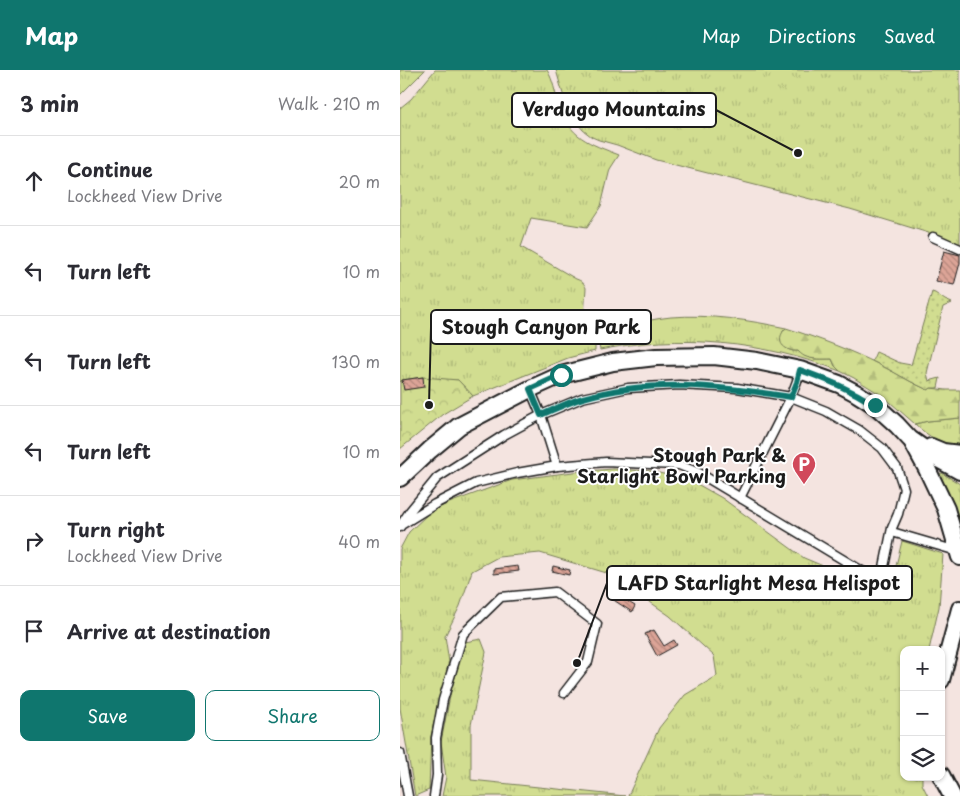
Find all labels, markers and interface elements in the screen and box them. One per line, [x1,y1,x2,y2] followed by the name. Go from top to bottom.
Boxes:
[25,17,78,53] text: Map
[702,22,740,49] text: Map
[768,22,856,49] text: Directions
[884,22,935,49] text: Saved
[20,87,79,119] text: 3 min
[278,91,380,115] text: Walk · 210 m
[512,93,716,127] callout: Verdugo Mountains
[522,94,706,122] text: Verdugo Mountains
[67,155,153,183] text: Continue
[20,167,48,195] icon: ahead
[339,169,380,193] text: 20 m
[67,183,223,207] text: Lockheed View Drive
[20,257,48,285] icon: left
[67,257,151,285] text: Turn left
[343,259,380,283] text: 10 m
[431,310,651,344] callout: Stough Canyon Park
[442,312,641,340] text: Stough Canyon Park
[20,347,48,375] icon: left
[67,347,151,375] text: Turn left
[332,349,380,373] text: 130 m
[550,364,573,387] route start
[864,394,887,417] route end
[20,437,48,465] icon: left
[67,437,151,465] text: Turn left
[343,439,380,463] text: 10 m
[577,441,786,489] place label: Stough Park & Starlight Bowl Parking
[791,451,817,485] parking icon: Stough Park & Starlight Bowl Parking
[67,515,165,543] text: Turn right
[20,527,48,555] icon: right
[338,529,380,553] text: 40 m
[67,543,223,567] text: Lockheed View Drive
[607,566,912,600] callout: LAFD Starlight Mesa Helispot
[618,568,900,596] text: LAFD Starlight Mesa Helispot
[20,617,48,645] icon: arrive
[67,617,271,645] text: Arrive at destination
[900,646,945,781] map controls
[900,646,945,691] button: +
[20,690,195,741] button: Save
[205,690,380,741] button: Share
[900,691,945,736] button: −
[900,736,945,781] button: layers

